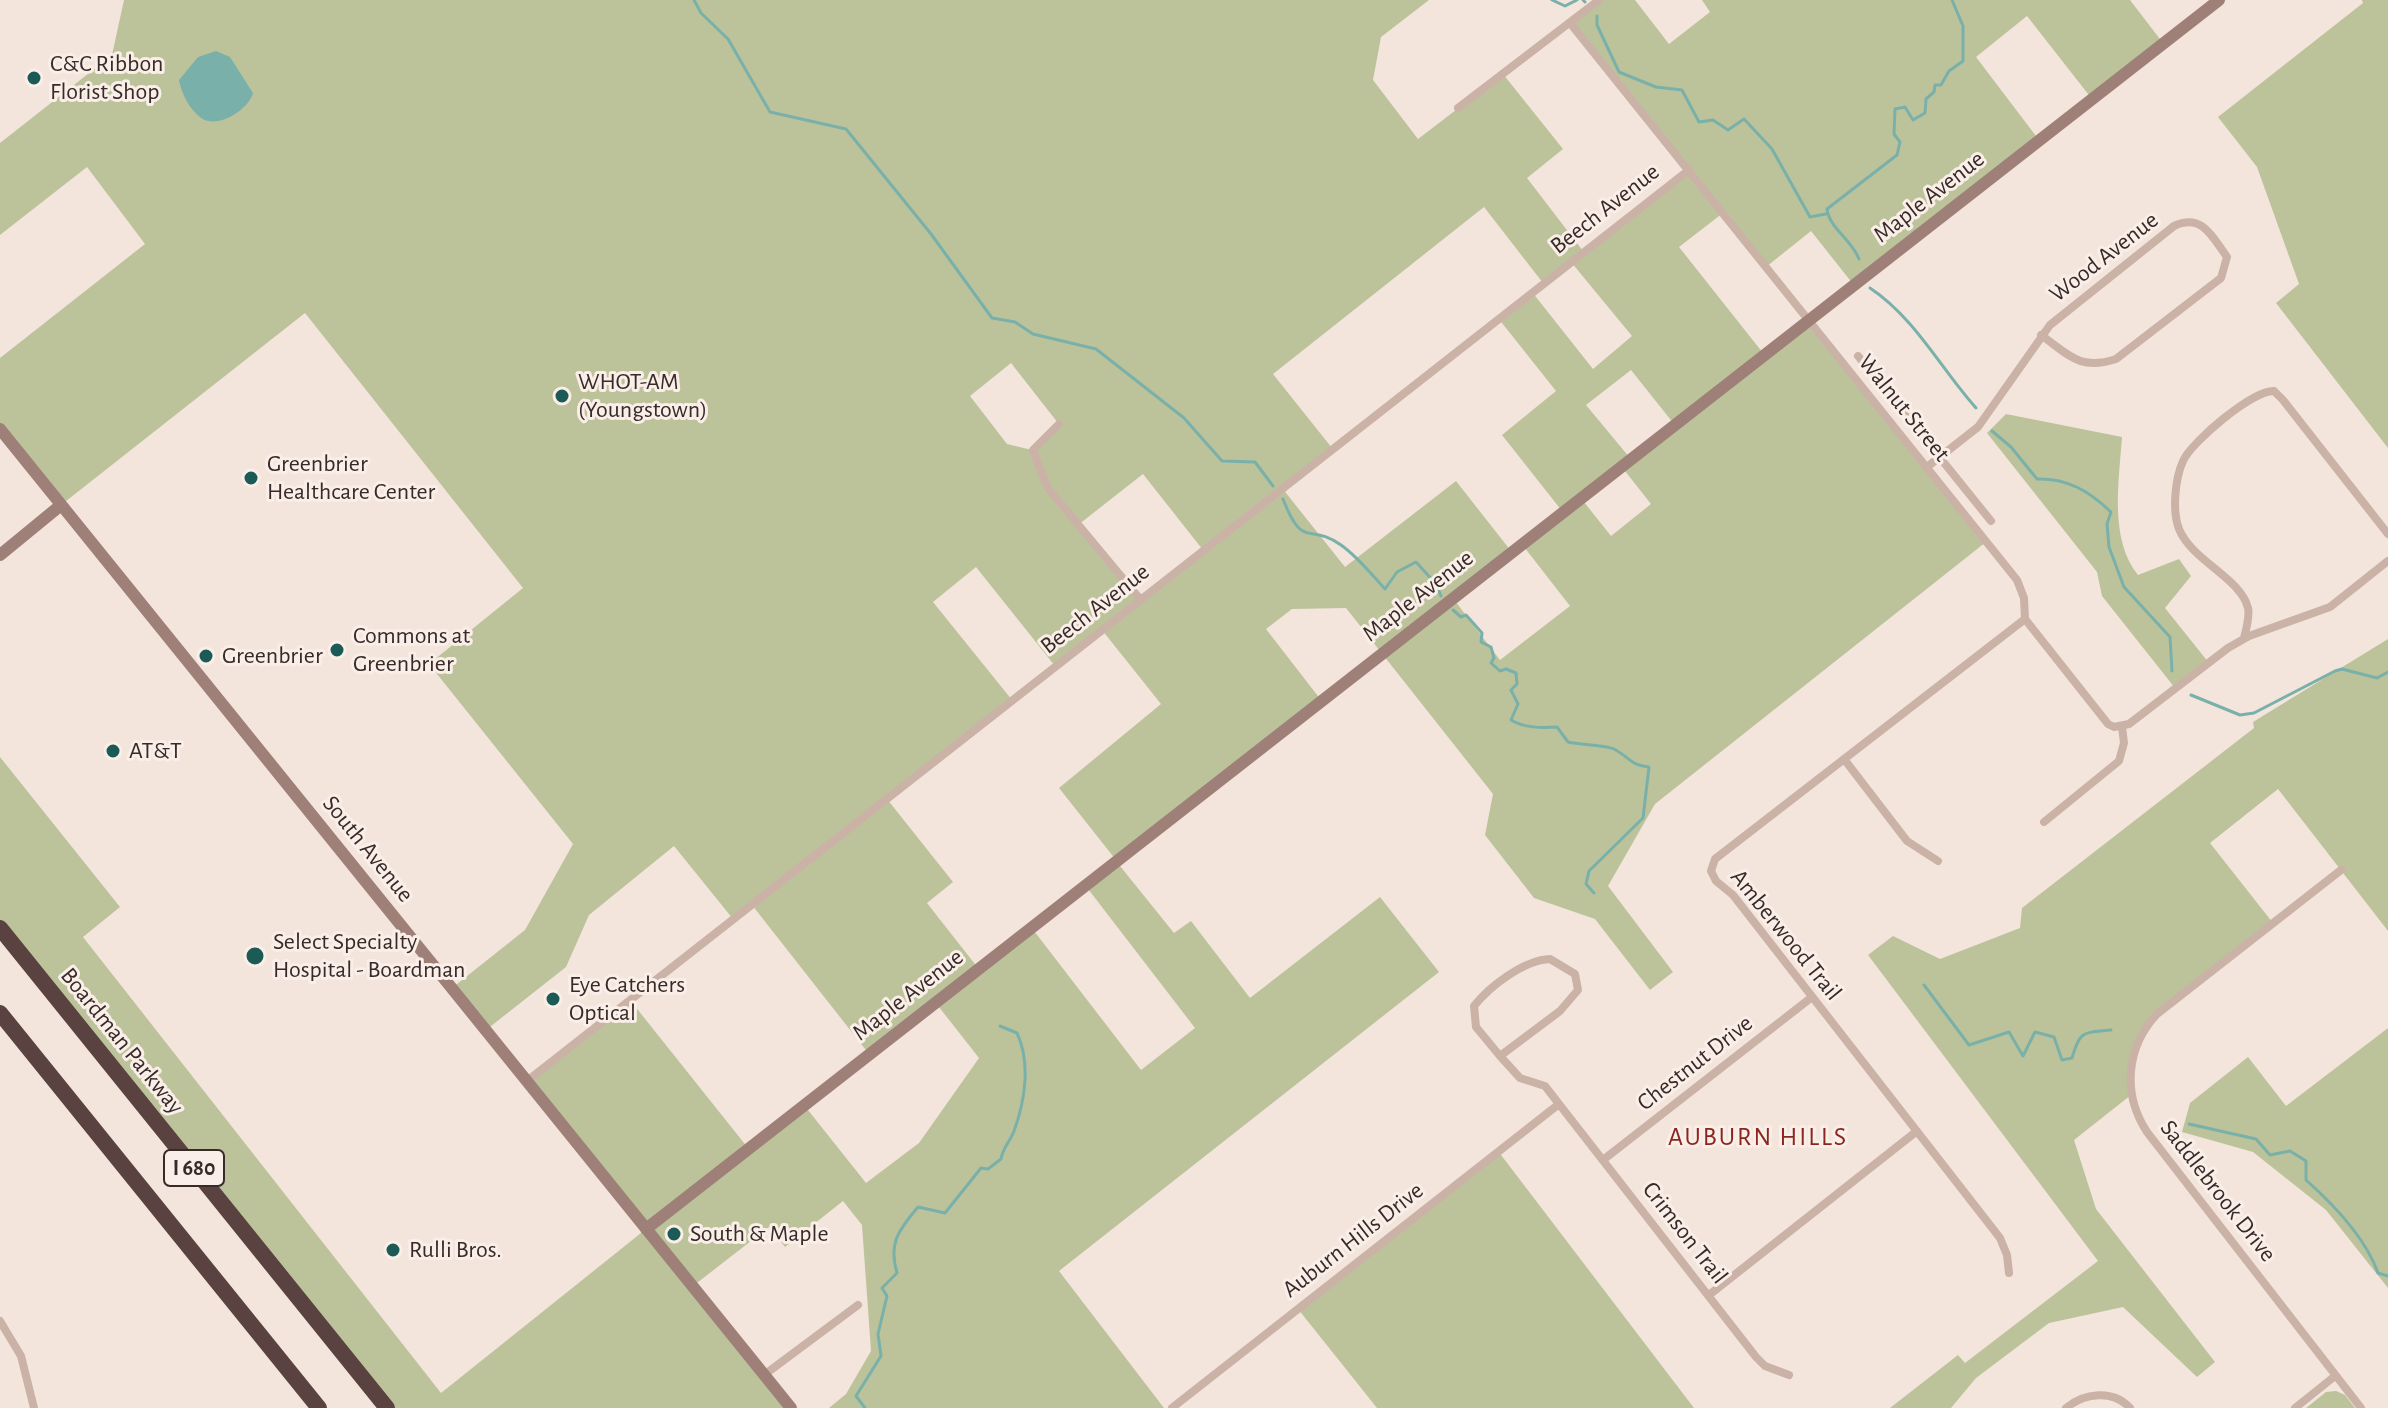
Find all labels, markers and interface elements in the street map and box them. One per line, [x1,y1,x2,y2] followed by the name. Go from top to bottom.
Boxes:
[50,50,163,106] place label: C&C Ribbon Florist Shop
[25,69,43,87] marker: C&C Ribbon Florist Shop
[1868,145,1990,249] street label: Maple Avenue
[1545,158,1665,260] street label: Beech Avenue
[2044,206,2164,308] street label: Wood Avenue
[1852,348,1956,468] street label: Walnut Street
[578,368,707,424] place label: WHOT-AM (Youngstown)
[553,387,571,405] marker: WHOT-AM (Youngstown)
[267,450,435,506] place label: Greenbrier Healthcare Center
[242,469,260,487] marker: Greenbrier Healthcare Center
[1357,544,1479,648] street label: Maple Avenue
[1035,558,1155,660] street label: Beech Avenue
[353,622,470,678] place label: Commons at Greenbrier
[328,641,346,659] marker: Commons at Greenbrier
[222,642,323,670] place label: Greenbrier
[197,647,215,665] marker: Greenbrier
[129,737,182,765] place label: AT&T
[104,742,122,760] marker: AT&T
[316,790,420,908] street label: South Avenue
[1724,864,1848,1006] street label: Amberwood Trail
[273,928,465,984] place label: Select Specialty Hospital - Boardman
[847,943,969,1047] street label: Maple Avenue
[244,945,266,967] marker: Select Specialty Hospital - Boardman
[54,962,190,1120] street label: Boardman Parkway
[569,971,685,1027] place label: Eye Catchers Optical
[544,990,562,1008] marker: Eye Catchers Optical
[1631,1009,1759,1117] street label: Chestnut Drive
[2154,1114,2282,1268] street label: Saddlebrook Drive
[1668,1121,1848,1153] district label: AUBURN HILLS
[164,1150,224,1186] road number: I 680
[1277,1176,1429,1304] street label: Auburn Hills Drive
[1636,1176,1734,1290] street label: Crimson Trail
[690,1220,829,1248] place label: South & Maple
[665,1225,683,1243] marker: South & Maple
[409,1236,502,1264] place label: Rulli Bros.
[384,1241,402,1259] marker: Rulli Bros.

